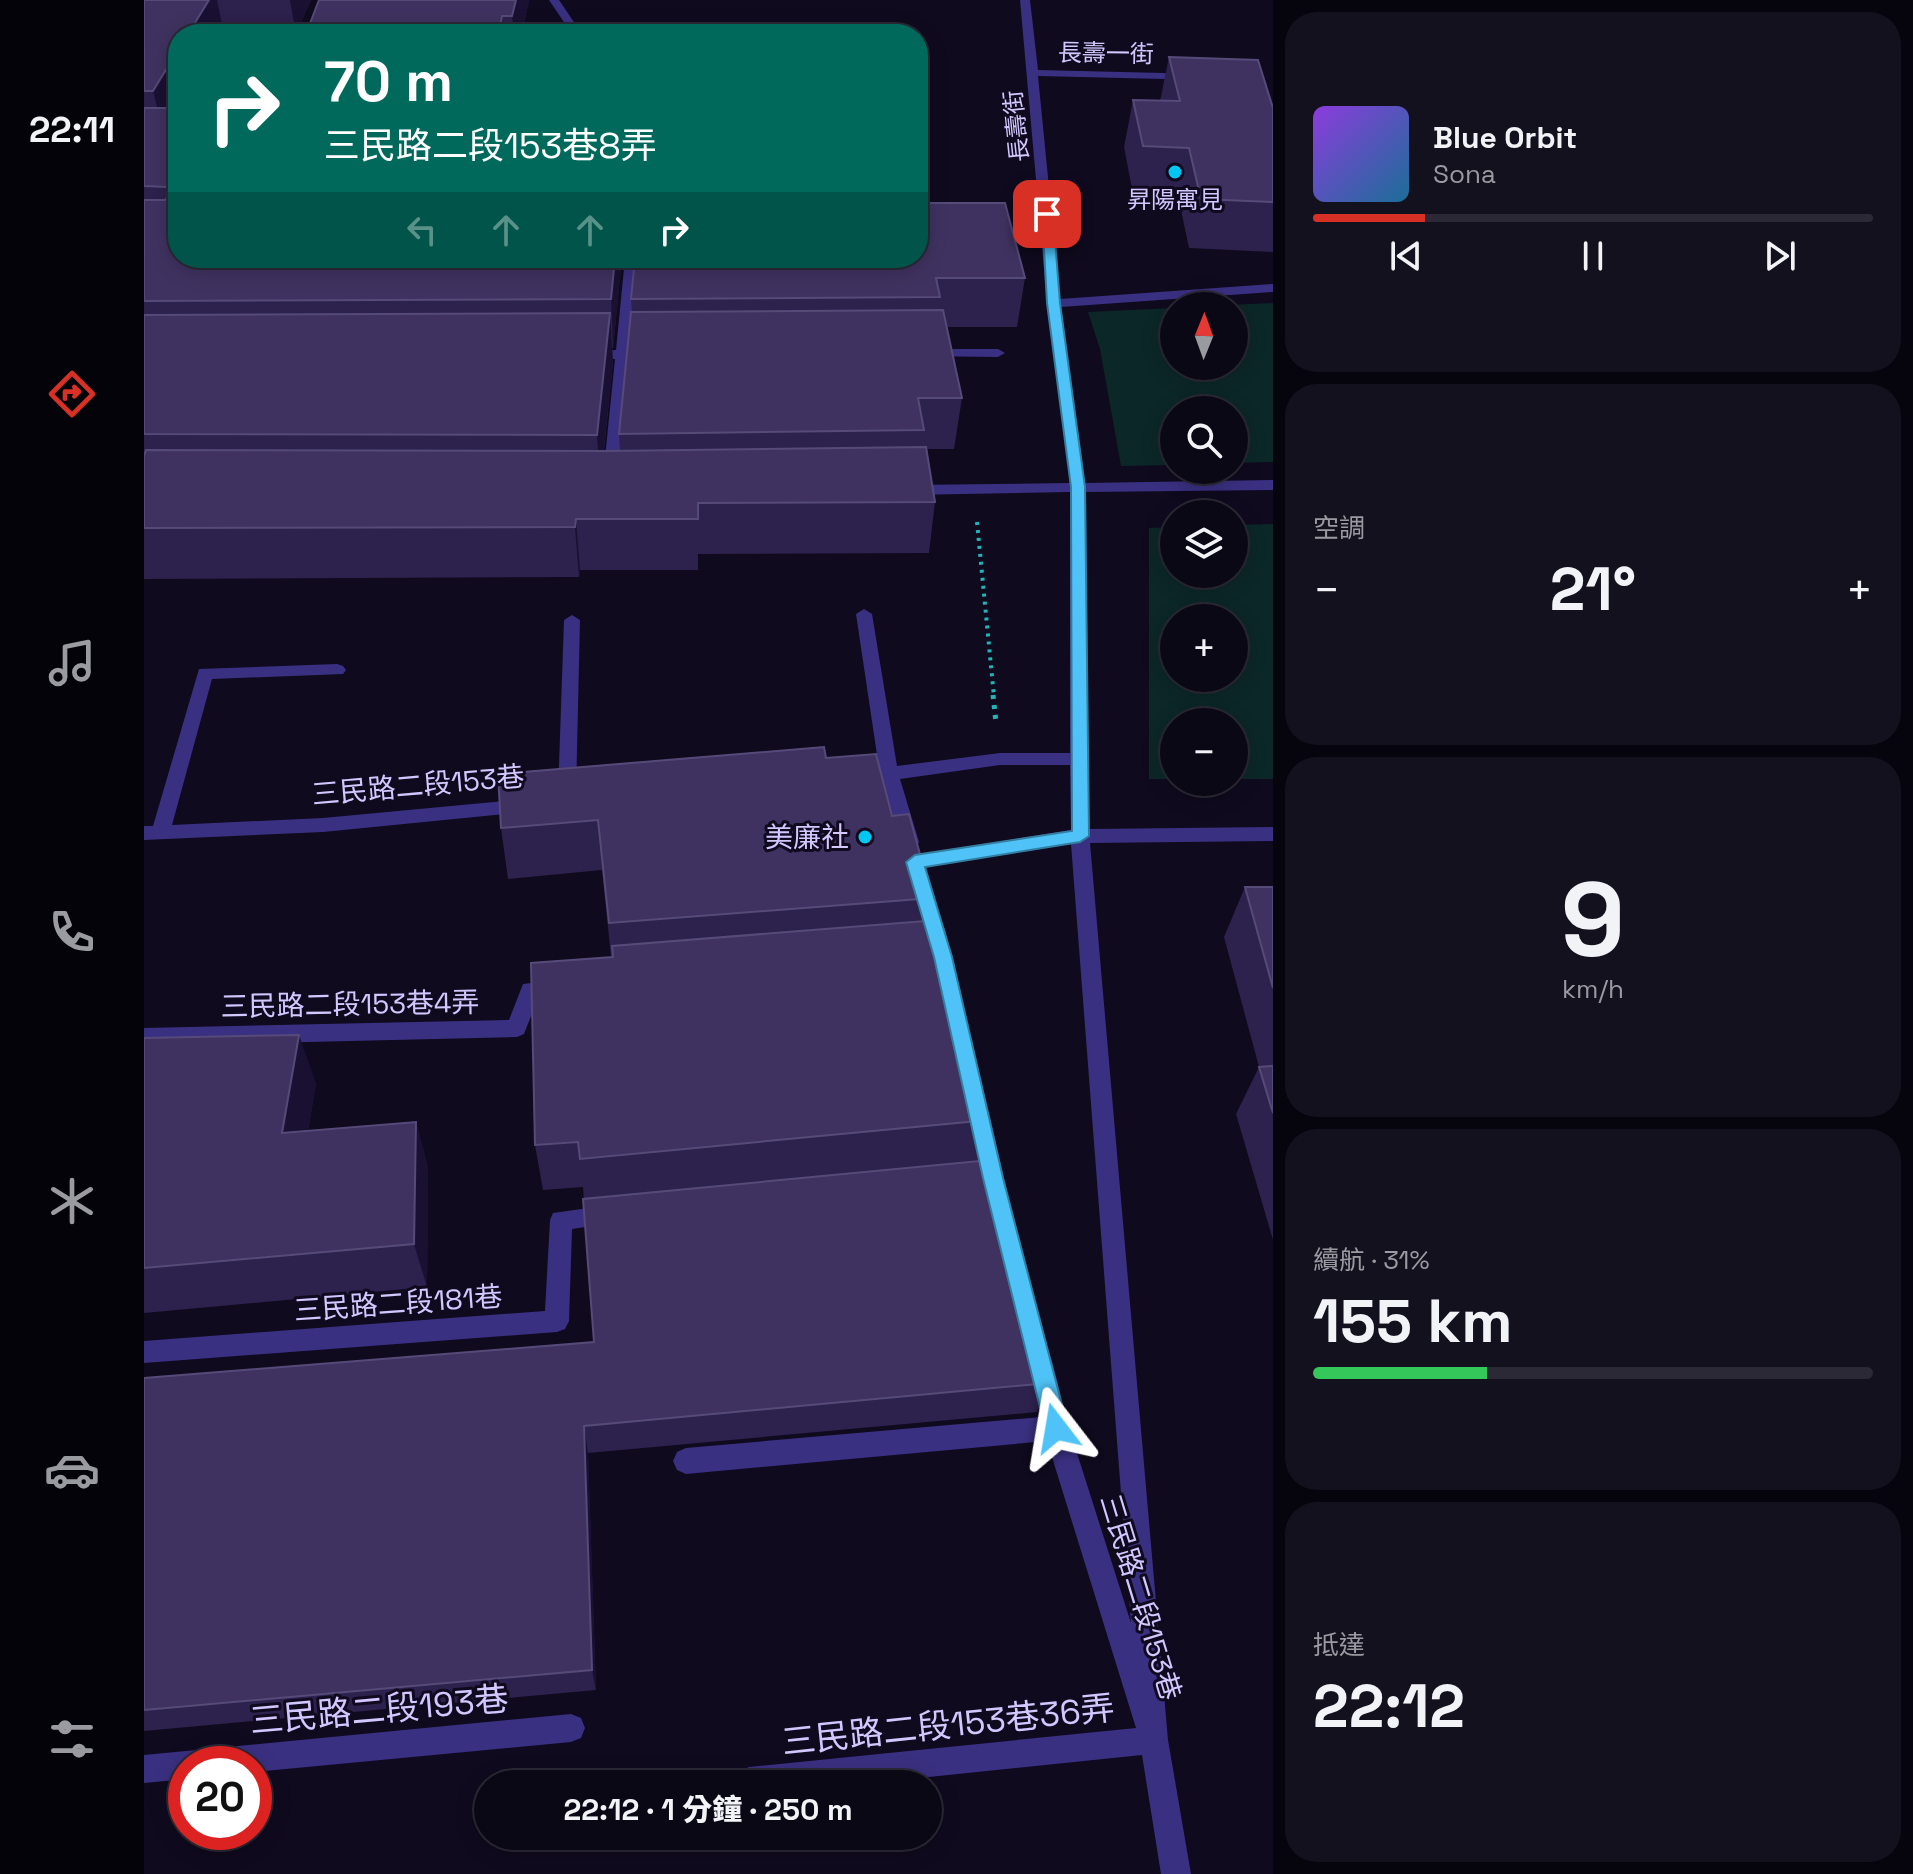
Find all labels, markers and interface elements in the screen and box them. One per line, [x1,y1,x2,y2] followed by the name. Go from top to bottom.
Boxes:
[1058,37,1154,69] street label: 長壽一街
[324,46,453,117] text: 70 m
[192,56,296,160] icon: right
[997,89,1035,163] street label: 長壽街
[29,107,115,153] text: 22:11
[1433,118,1577,157] text: Blue Orbit
[324,123,657,169] text: 三民路二段153巷8弄
[1433,157,1496,191] text: Sona
[1166,163,1184,181] marker: 昇陽寓見
[1013,180,1081,248] pin
[1127,184,1223,215] place label: 昇陽寓見
[1025,192,1069,236] icon: arrive
[400,208,444,252] icon: left
[484,208,528,252] icon: ahead
[568,208,612,252] icon: ahead
[652,208,696,252] icon: right
[1384,234,1428,278] icon: previous
[1571,234,1615,278] icon: pause
[1758,234,1802,278] icon: next
[1160,292,1248,380] north arrow
[1160,292,1248,796] map controls
[44,366,100,422] icon: directions
[1160,396,1248,484] button: search
[1160,500,1248,588] button: layers
[1313,511,1365,545] text: 空調
[1550,551,1636,628] text: 21°
[1313,562,1340,618] text: −
[1846,562,1873,618] text: +
[1160,604,1248,692] button: +
[44,635,100,691] icon: music
[1160,708,1248,796] button: −
[310,758,526,812] street label: 三民路二段153巷
[765,819,849,855] place label: 美廉社
[856,828,874,846] marker: 美廉社
[1561,854,1625,986] text: 9
[44,904,100,960] icon: phone
[1562,972,1624,1006] text: km/h
[220,984,480,1024] street label: 三民路二段153巷4弄
[44,1173,100,1229] icon: climate
[1313,1243,1430,1277] text: 續航 · 31%
[293,1278,503,1328] street label: 三民路二段181巷
[1313,1283,1512,1360] text: 155 km
[1014,1386,1098,1470] position arrow
[44,1442,100,1498] icon: car
[1093,1490,1189,1704] street label: 三民路二段153巷
[1313,1628,1365,1662] text: 抵達
[1313,1668,1465,1745] text: 22:12
[248,1677,510,1743] street label: 三民路二段193巷
[779,1686,1117,1764] street label: 三民路二段153巷36弄
[44,1711,100,1767] icon: filters
[168,1746,272,1850] speed limit sign: 20
[563,1790,853,1829] text: 22:12 · 1 分鐘 · 250 m

